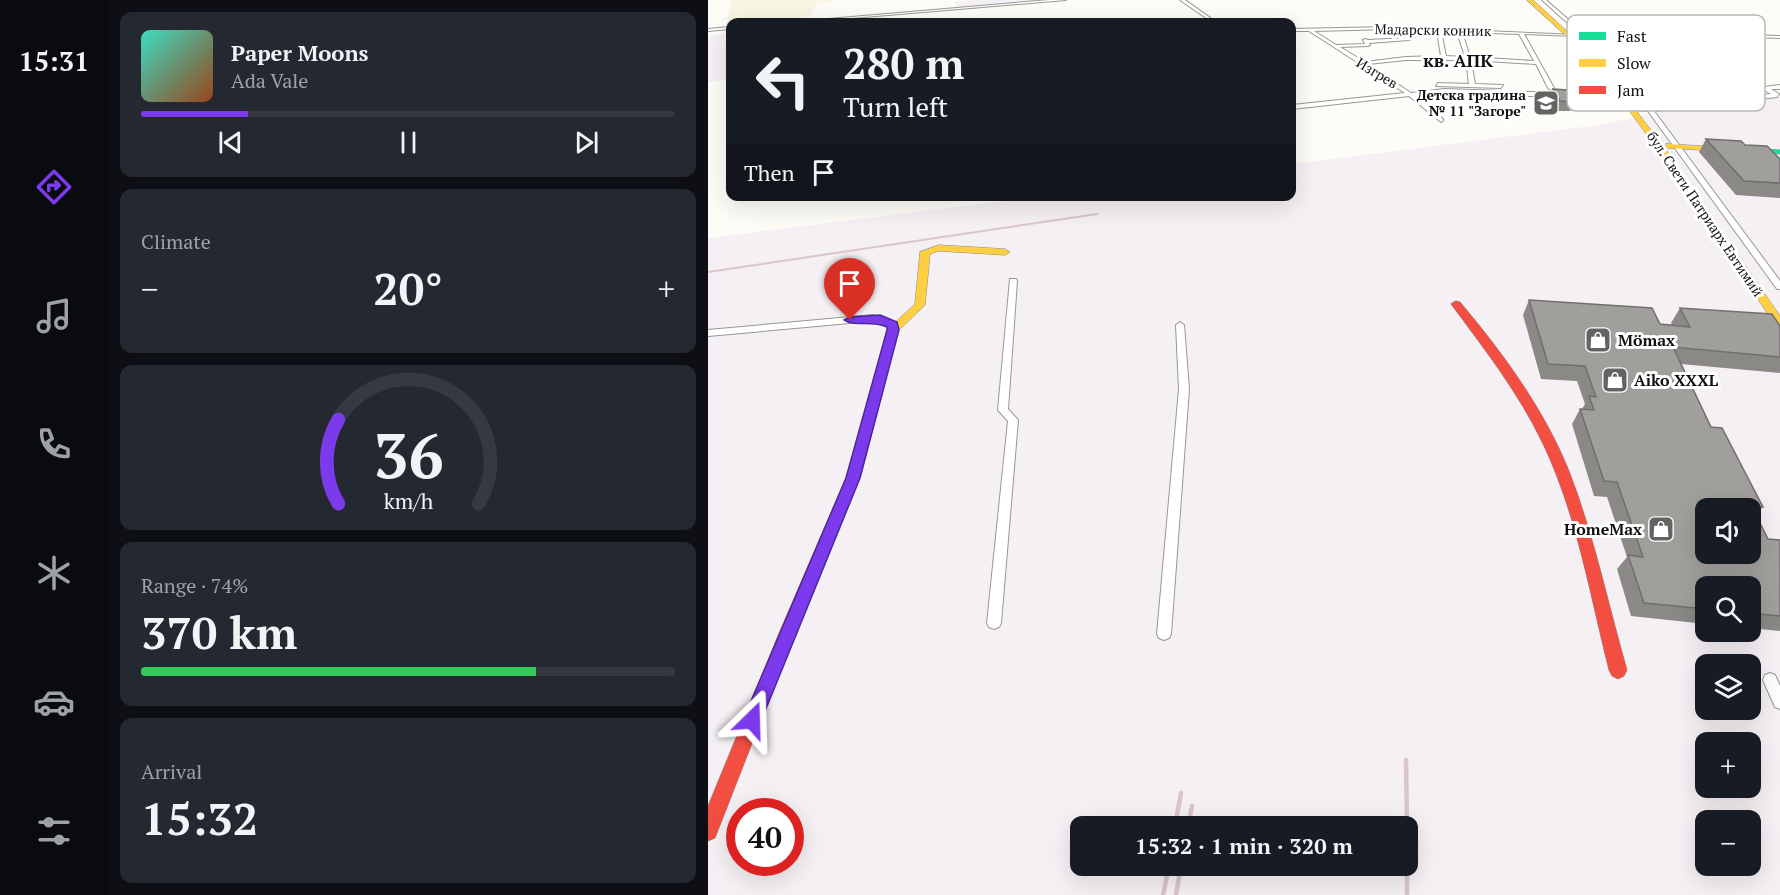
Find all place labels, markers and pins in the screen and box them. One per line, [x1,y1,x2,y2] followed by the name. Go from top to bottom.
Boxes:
[1417,85,1526,120] place label: Детска градина № 11 "Загоре"
[1531,88,1561,118] school or university icon: Детска градина № 11 "Загоре"
[824,258,875,320] pin
[1583,325,1613,355] shop icon: Mömax
[1618,329,1675,351] place label: Mömax
[1600,365,1630,395] shop icon: Aiko XXXL
[1634,369,1719,391] place label: Aiko XXXL
[1646,514,1676,544] shop icon: HomeMax
[1564,518,1642,540] place label: HomeMax

